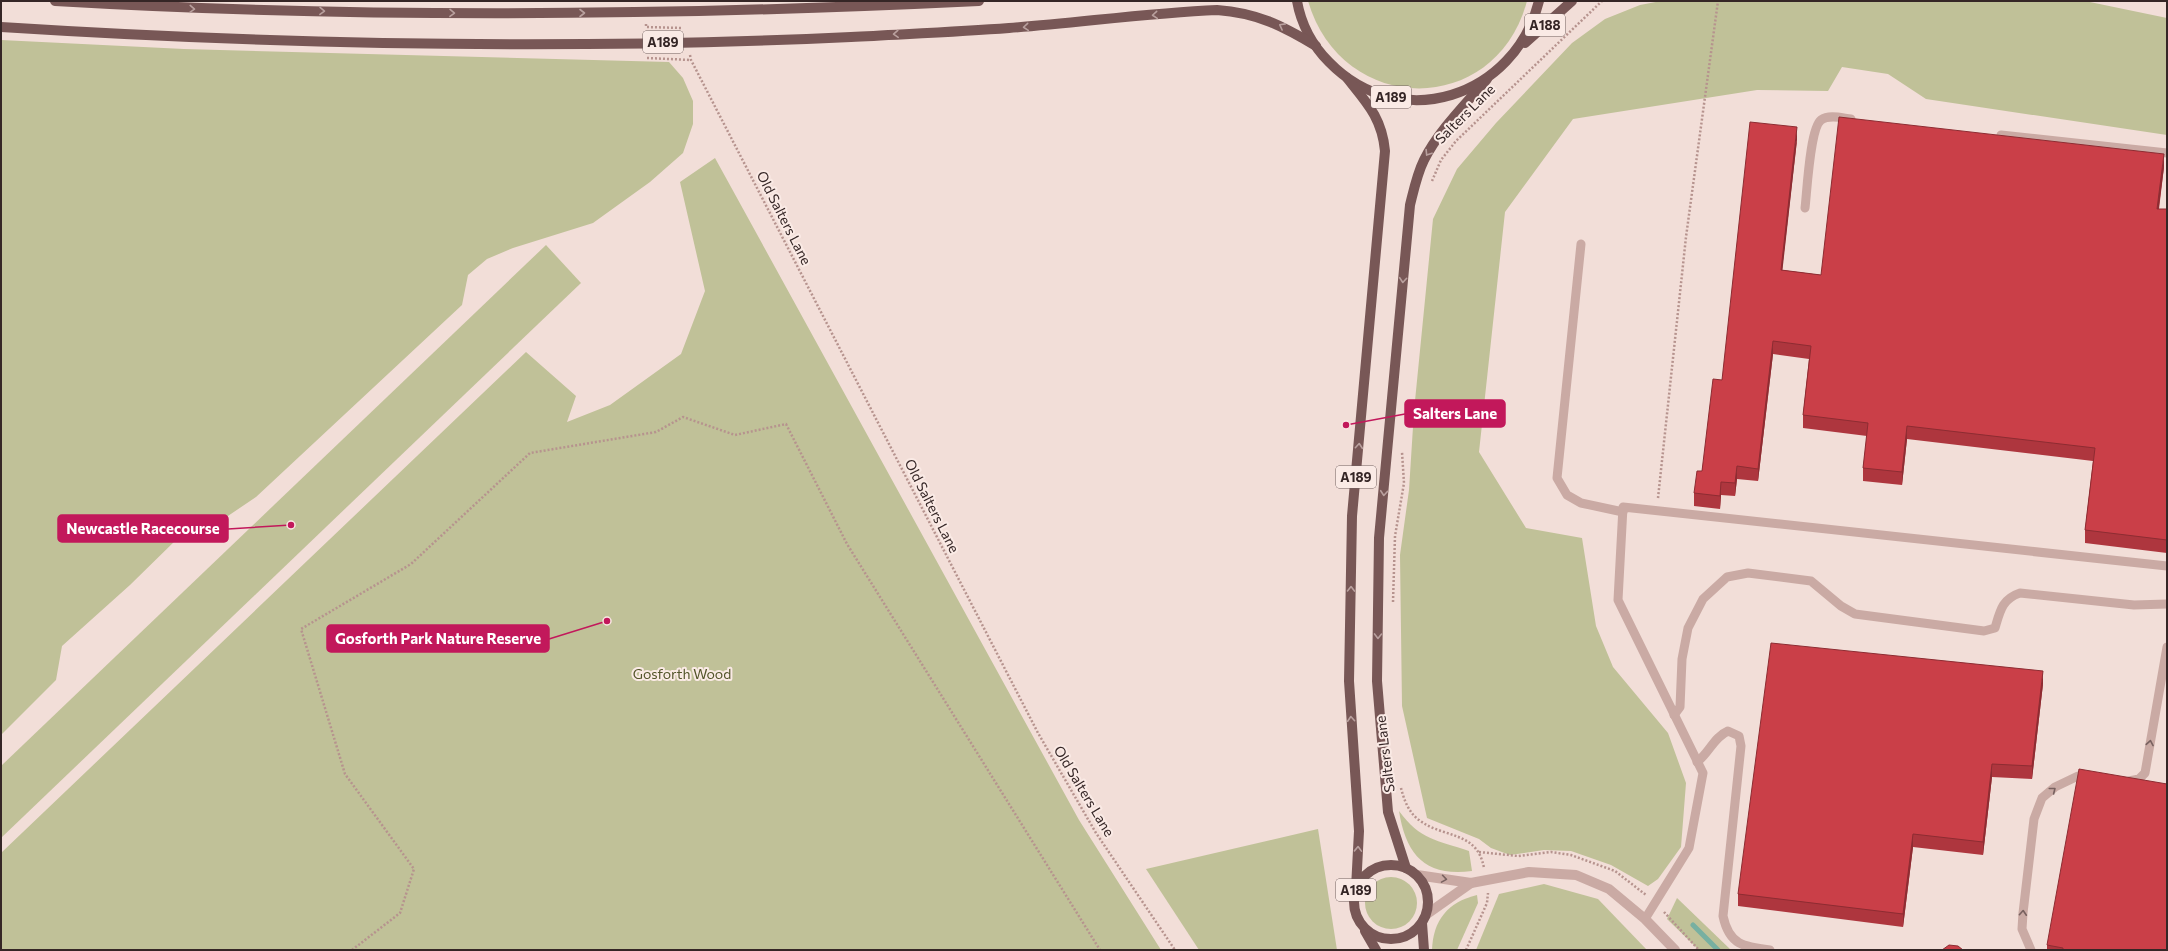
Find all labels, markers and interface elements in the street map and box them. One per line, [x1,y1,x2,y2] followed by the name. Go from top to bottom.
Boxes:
[189,4,195,13] one-way arrow
[319,7,325,16] one-way arrow
[579,8,585,17] one-way arrow
[449,9,455,17] one-way arrow
[1152,10,1158,19] one-way arrow
[1525,14,1565,36] road number: A188
[1023,22,1029,31] one-way arrow
[1279,24,1286,31] one-way arrow
[893,30,899,39] one-way arrow
[643,31,683,53] road number: A189
[1431,80,1498,147] street label: Salters Lane
[1371,86,1411,108] road number: A189
[1426,149,1433,156] one-way arrow
[753,168,815,268] street label: Old Salters Lane
[1399,277,1408,283] one-way arrow
[1405,400,1505,427] callout: Salters Lane
[1413,404,1497,422] text: Salters Lane
[1354,443,1363,449] one-way arrow
[901,456,963,556] street label: Old Salters Lane
[1336,466,1376,488] road number: A189
[1379,490,1388,496] one-way arrow
[58,515,228,542] callout: Newcastle Racecourse
[66,519,220,537] text: Newcastle Racecourse
[1346,586,1355,592] one-way arrow
[327,625,549,652] callout: Gosforth Park Nature Reserve
[335,629,541,647] text: Gosforth Park Nature Reserve
[1374,633,1382,639] one-way arrow
[633,665,731,682] park label: Gosforth Wood
[1371,715,1398,793] street label: Salters Lane
[1347,716,1356,722] one-way arrow
[2145,740,2154,746] one-way arrow
[1051,742,1118,839] street label: Old Salters Lane
[2048,787,2055,794] one-way arrow
[1354,846,1362,852] one-way arrow
[1441,874,1447,883] one-way arrow
[1336,879,1376,901] road number: A189
[2019,910,2028,916] one-way arrow

